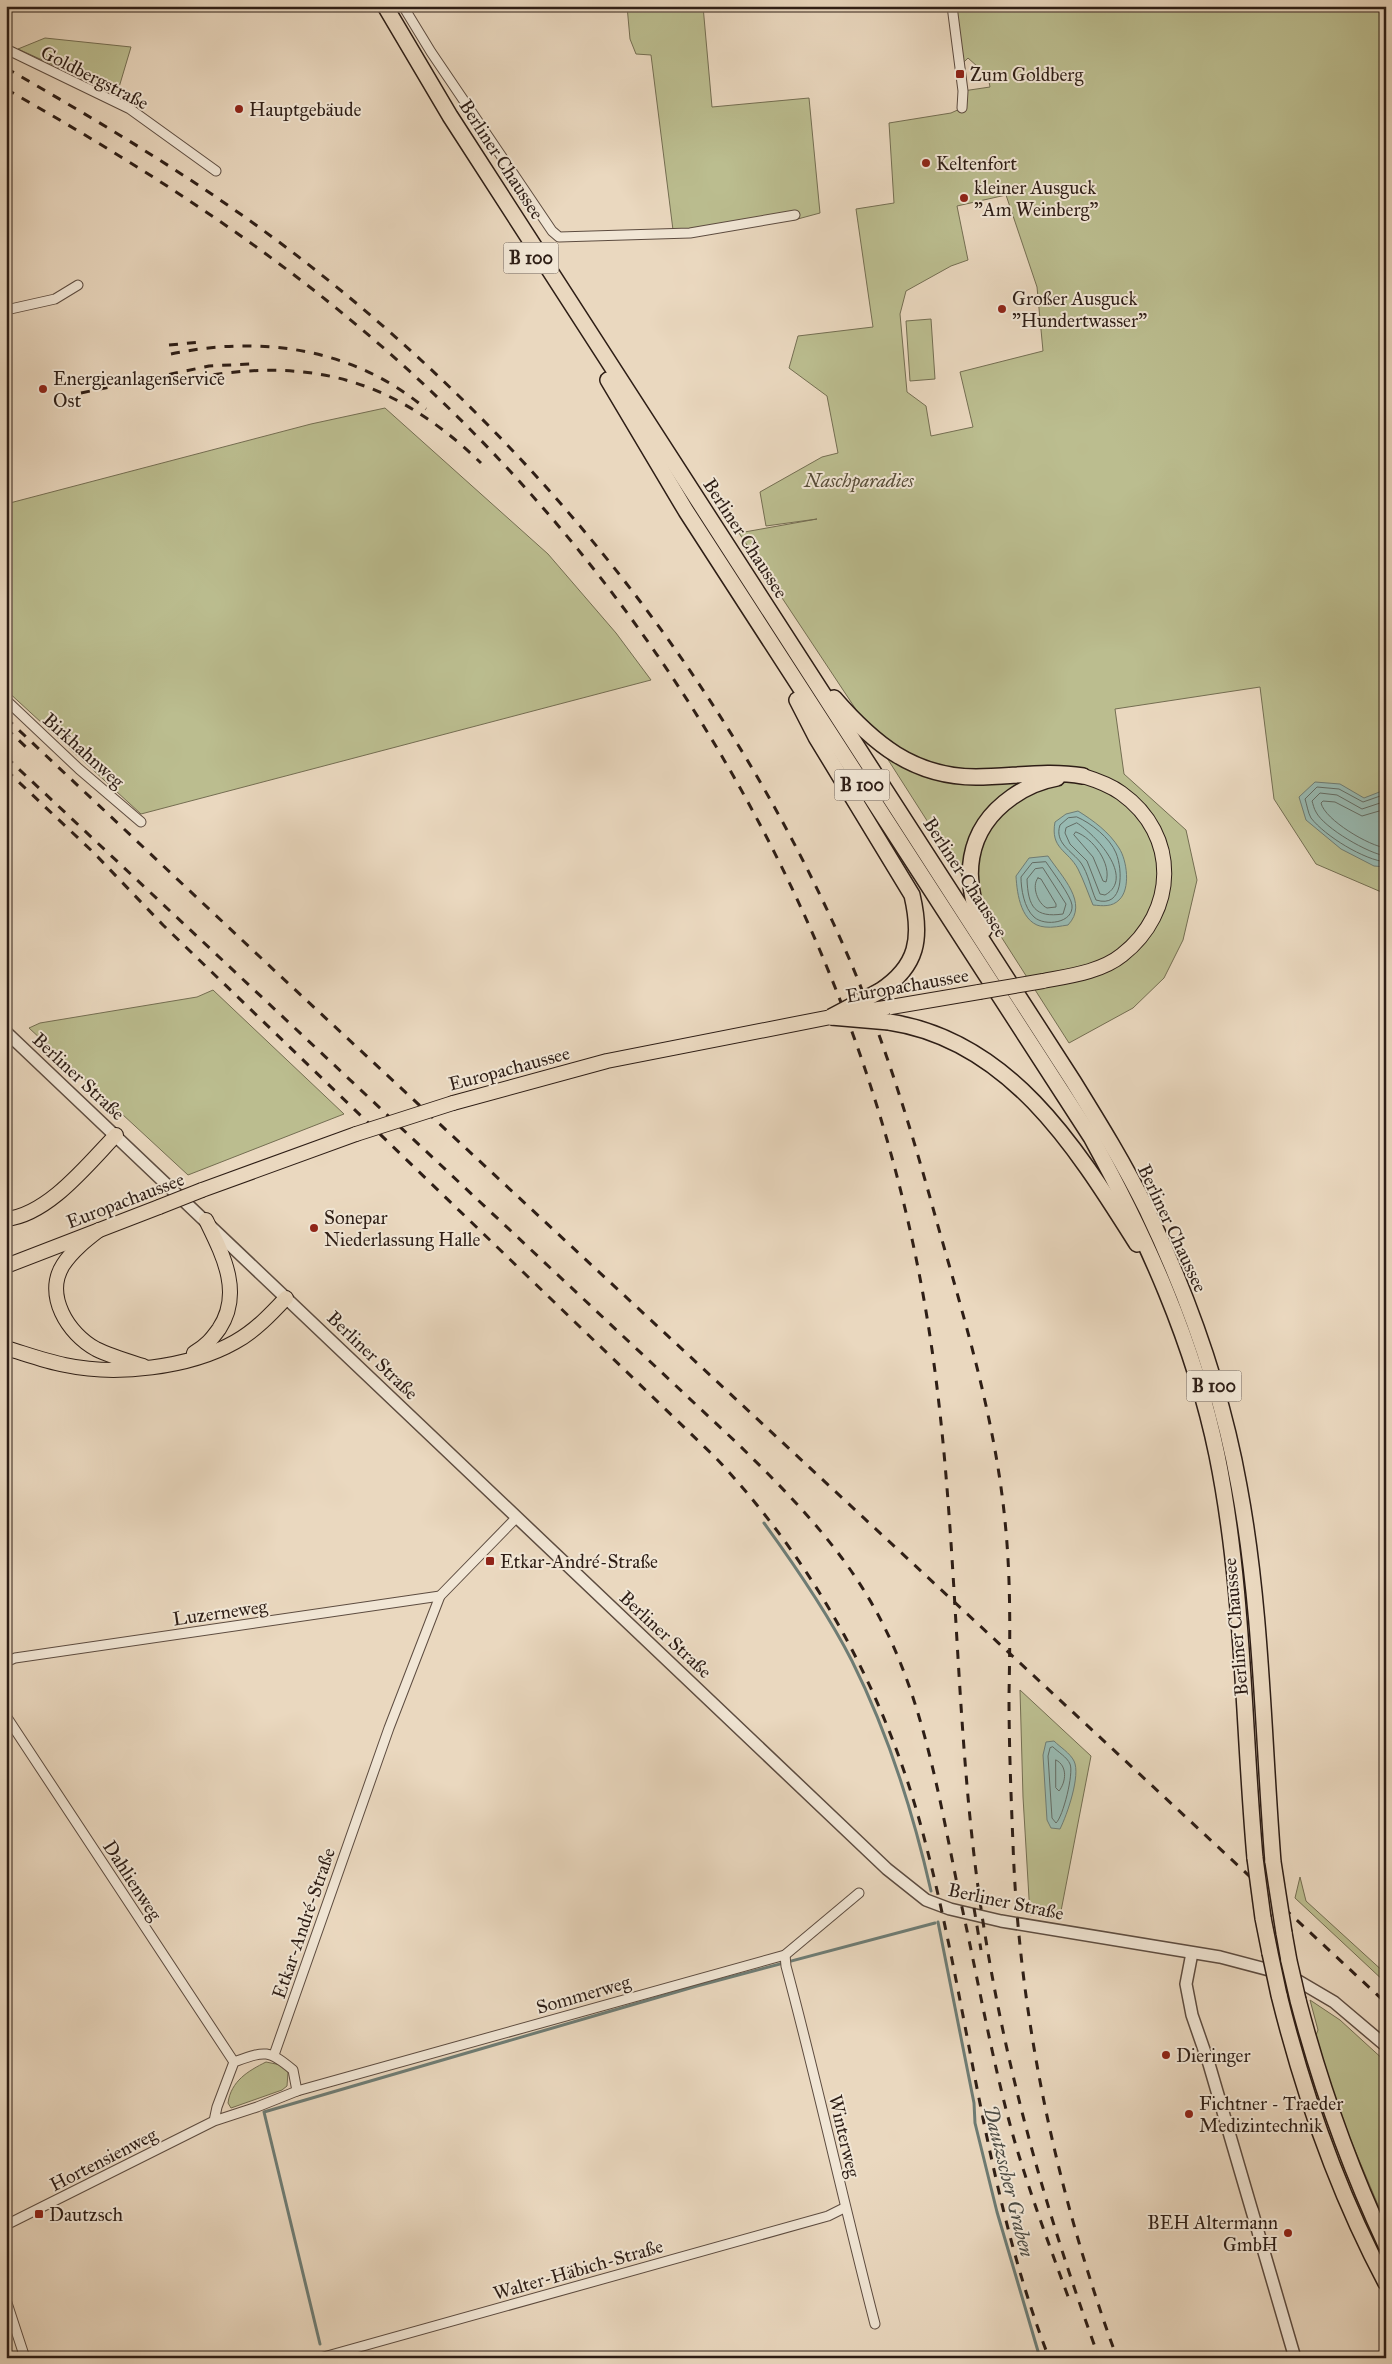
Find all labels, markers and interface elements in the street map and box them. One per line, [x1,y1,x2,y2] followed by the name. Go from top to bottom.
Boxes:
[37,40,153,115] street label: Goldbergstraße
[970,63,1083,87] place label: Zum Goldberg
[954,68,966,80] marker: Zum Goldberg
[454,95,549,224] street label: Berliner Chaussee
[249,98,362,122] place label: Hauptgebäude
[233,103,245,115] marker: Hauptgebäude
[936,152,1017,175] place label: Keltenfort
[920,157,932,169] marker: Keltenfort
[974,176,1099,222] place label: kleiner Ausguck "Am Weinberg"
[958,192,970,204] marker: kleiner Ausguck "Am Weinberg"
[504,242,558,274] road number: B 100
[1012,287,1147,332] place label: Großer Ausguck "Hundertwasser"
[996,303,1008,315] marker: Großer Ausguck "Hundertwasser"
[53,367,225,412] place label: Energieanlagenservice Ost
[37,383,49,395] marker: Energieanlagenservice Ost
[803,469,914,493] park label: Naschparadies
[698,474,793,603] street label: Berliner Chaussee
[37,708,129,794] street label: Birkhahnweg
[834,770,890,800] road number: B 100
[918,813,1013,942] street label: Berliner Chaussee
[844,963,970,1008] street label: Europachaussee
[28,1028,130,1125] street label: Berliner Straße
[446,1041,572,1096] street label: Europachaussee
[1133,1161,1212,1296] street label: Berliner Chaussee
[63,1167,187,1233] street label: Europachaussee
[324,1206,481,1252] place label: Sonepar Niederlassung Halle
[308,1222,320,1234] marker: Sonepar Niederlassung Halle
[322,1306,423,1405] street label: Berliner Straße
[1186,1370,1242,1402] road number: B 100
[500,1550,658,1573] place label: Etkar-André-Straße
[484,1555,496,1567] marker: Etkar-André-Straße
[1218,1557,1253,1697] street label: Berliner Chaussee
[615,1586,717,1683] street label: Berliner Straße
[171,1594,269,1632] street label: Luzerneweg
[97,1836,167,1925] street label: Dahlienweg
[267,1845,340,2002] street label: Etkar-André-Straße
[946,1878,1066,1925] street label: Berliner Straße
[533,1970,633,2020] street label: Sommerweg
[1176,2044,1251,2068] place label: Dieringer
[1160,2049,1172,2061] marker: Dieringer
[823,2092,865,2180] street label: Winterweg
[1199,2092,1344,2137] place label: Fichtner - Traeder Medizintechnik
[979,2103,1040,2260] water label: Dautzscher Graben
[1183,2108,1195,2120] marker: Fichtner - Traeder Medizintechnik
[46,2123,161,2197] street label: Hortensienweg
[49,2203,124,2226] place label: Dautzsch
[33,2208,45,2220] marker: Dautzsch
[1147,2211,1278,2256] place label: BEH Altermann GmbH
[1282,2227,1294,2239] marker: BEH Altermann GmbH
[491,2234,666,2305] street label: Walter-Häbich-Straße

